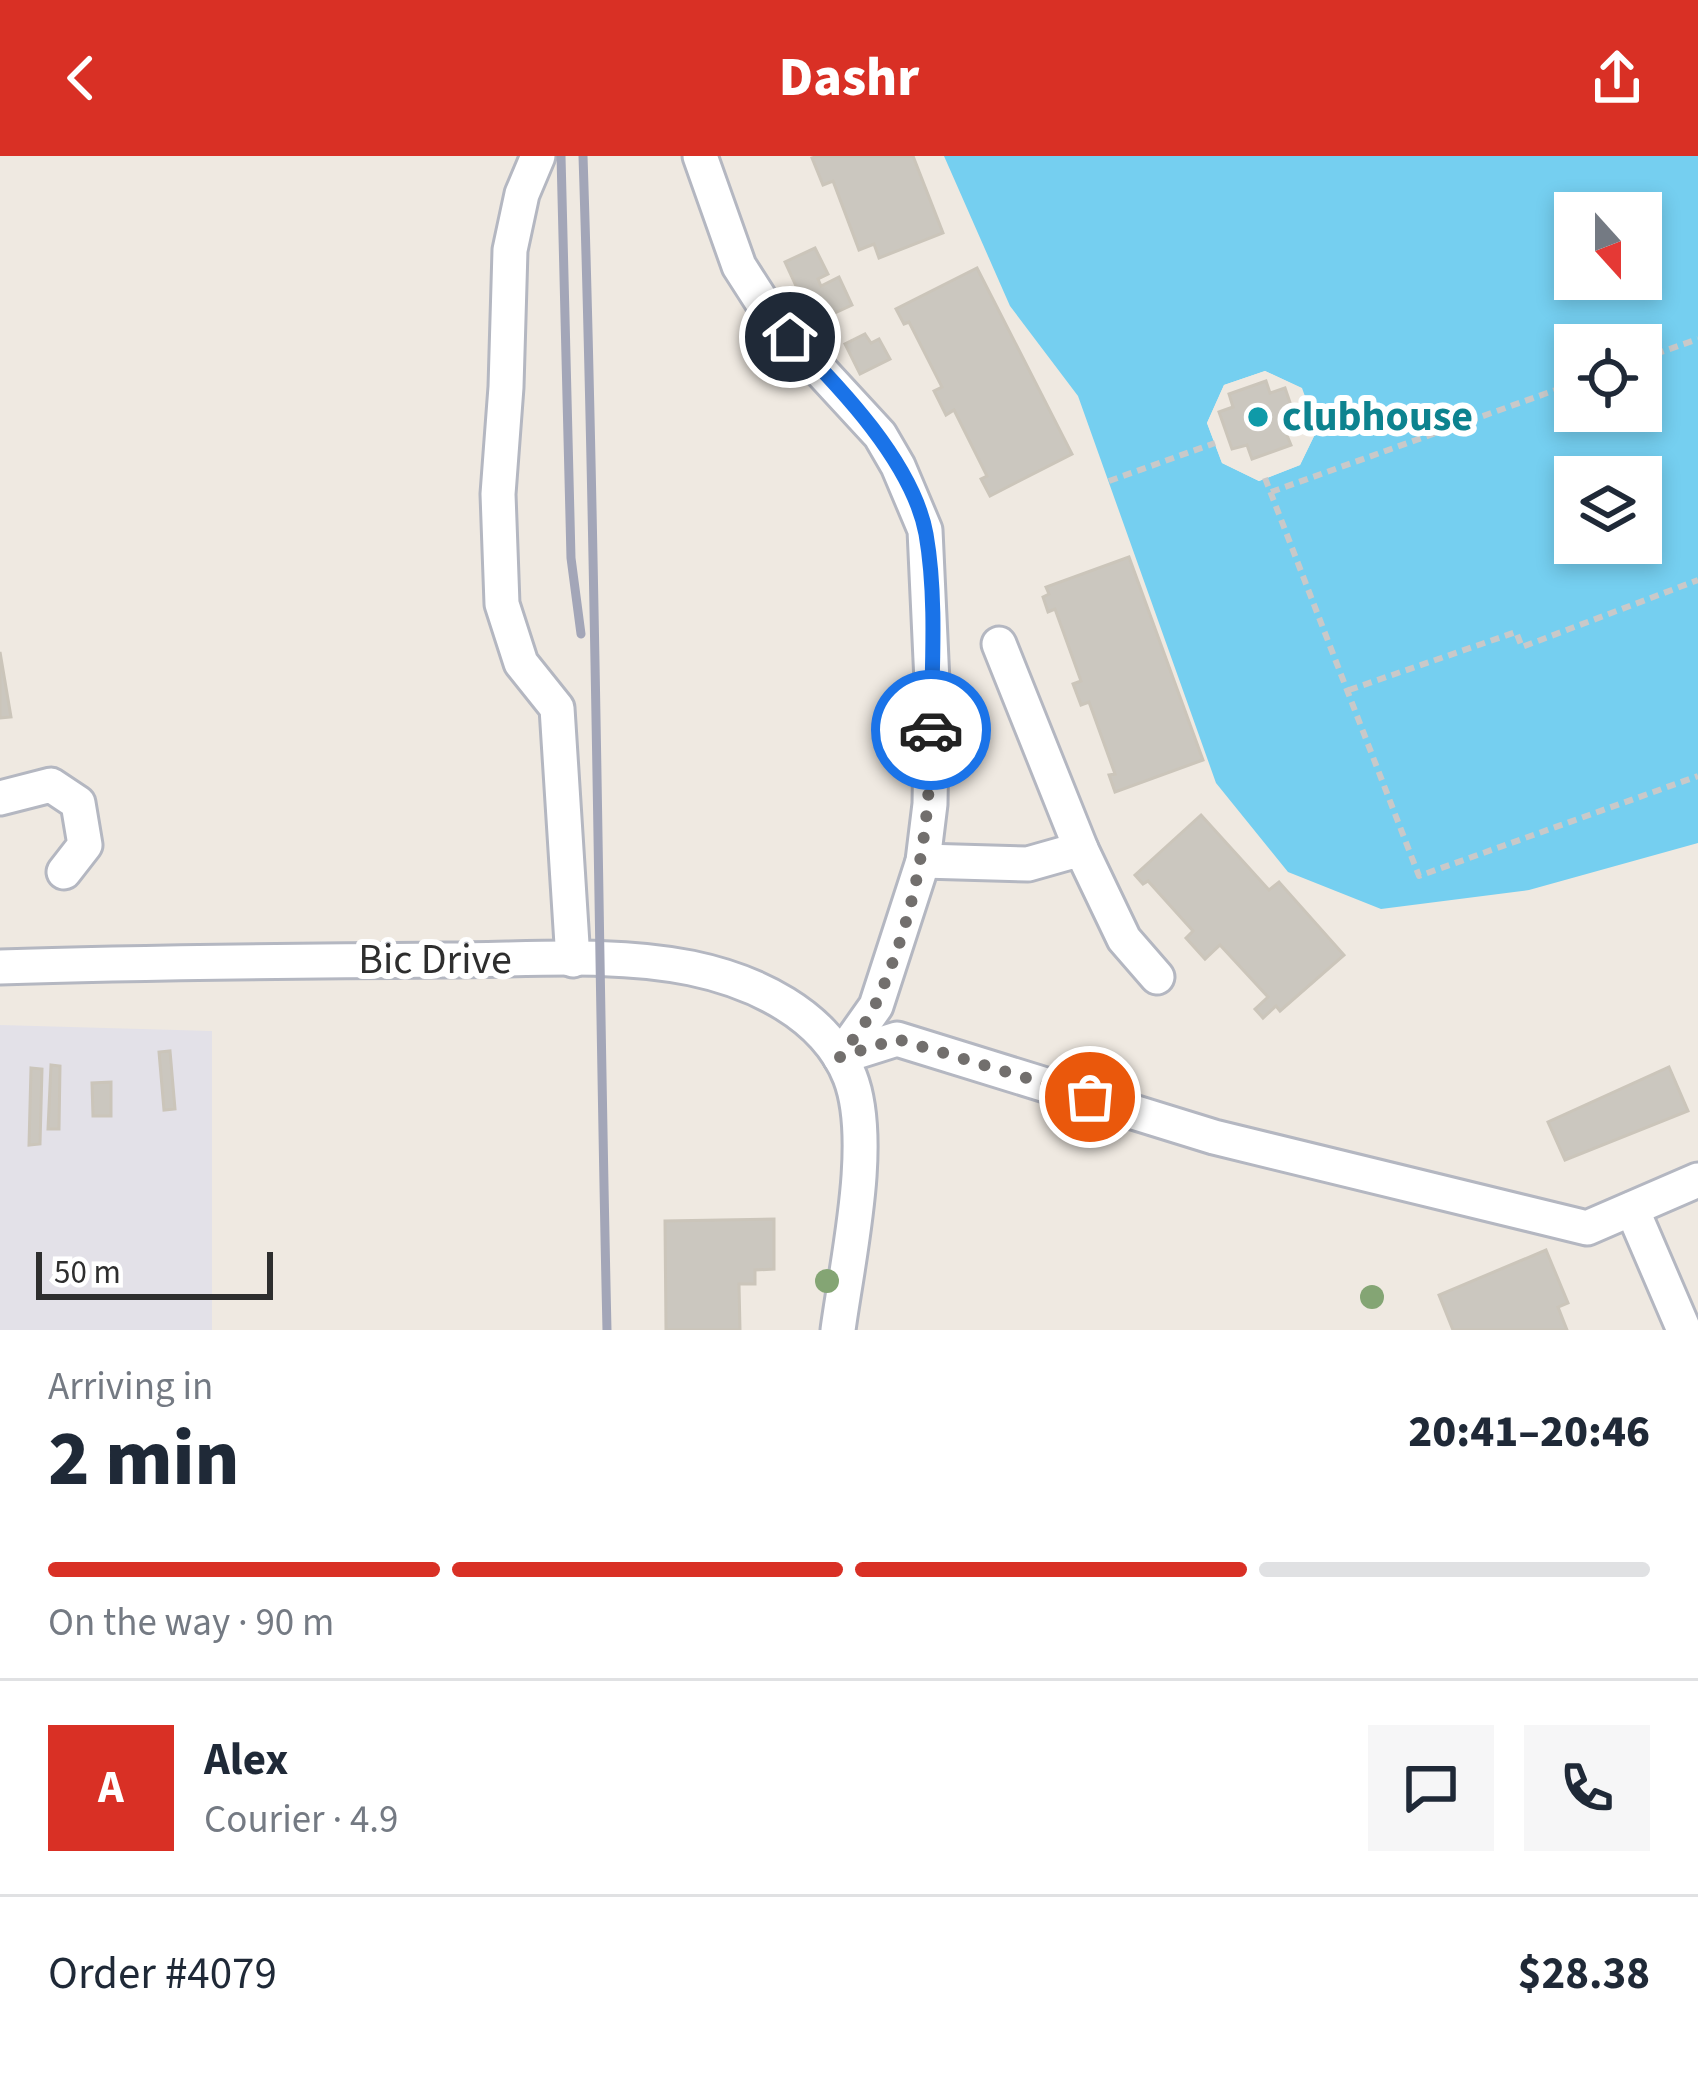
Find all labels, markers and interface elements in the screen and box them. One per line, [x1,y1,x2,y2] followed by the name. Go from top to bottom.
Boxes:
[779,40,919,117] text: Dashr
[48,45,114,111] icon: back
[1584,45,1650,111] icon: share
[1554,192,1662,300] north arrow
[1554,192,1662,564] map controls
[739,286,841,388] pin
[757,304,823,370] icon: home
[1554,324,1662,432] button: locate
[1282,387,1473,447] place label: clubhouse
[1245,404,1271,430] marker: clubhouse
[1554,456,1662,564] button: layers
[871,670,991,790] courier
[898,697,964,763] icon: car
[358,930,512,990] street label: Bic Drive
[1039,1046,1141,1148] pin
[1057,1064,1123,1130] icon: bag
[36,1246,273,1299] scale bar
[54,1249,121,1296] text: 50 m
[48,1359,213,1415] text: Arriving in
[1408,1400,1650,1464] text: 20:41–20:46
[48,1404,240,1515] text: 2 min
[48,1595,334,1651] text: On the way · 90 m
[1368,1725,1494,1851] button: chat
[1524,1725,1650,1851] button: phone
[204,1728,288,1792] text: Alex
[98,1756,124,1820] text: A
[204,1792,398,1848] text: Courier · 4.9
[48,1942,277,2006] text: Order #4079
[1518,1942,1650,2006] text: $28.38

